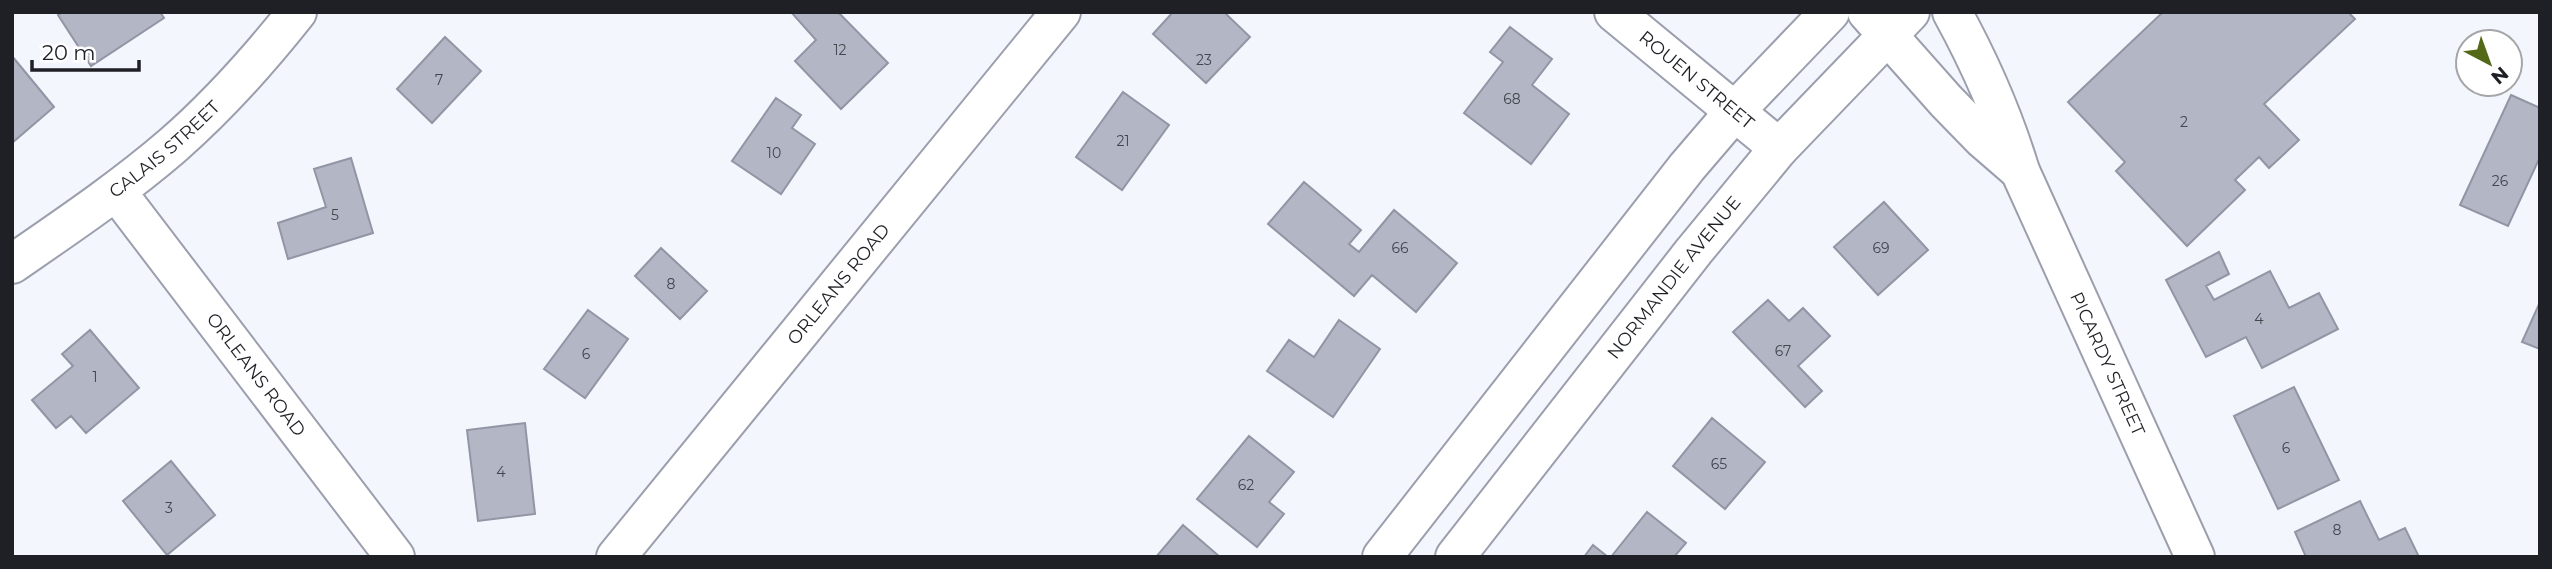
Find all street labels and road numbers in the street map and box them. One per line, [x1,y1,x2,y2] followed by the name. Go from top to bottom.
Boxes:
[1635,26,1759,134] street label: ROUEN STREET
[105,96,225,203] street label: CALAIS STREET
[1603,192,1746,364] street label: NORMANDIE AVENUE
[783,219,895,349] street label: ORLEANS ROAD
[2065,288,2150,440] street label: PICARDY STREET
[202,308,310,441] street label: ORLEANS ROAD

